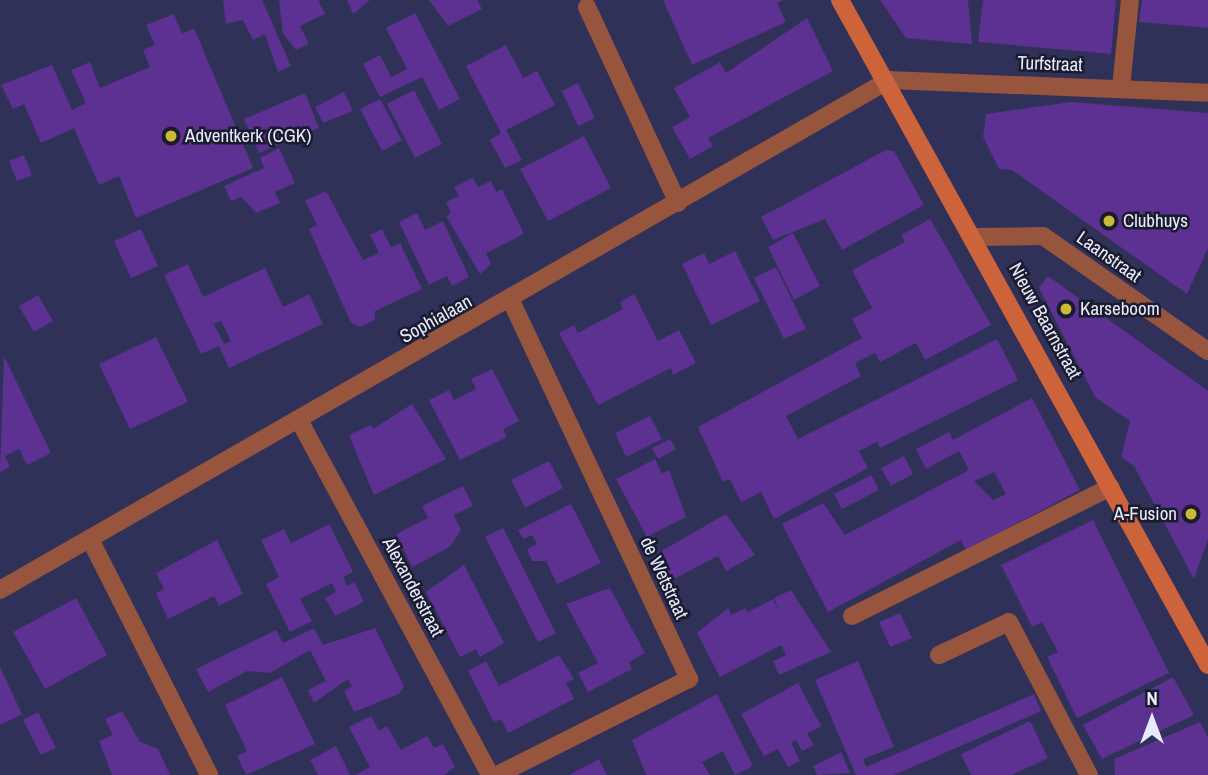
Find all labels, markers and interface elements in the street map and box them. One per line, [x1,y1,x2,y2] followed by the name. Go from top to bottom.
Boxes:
[1017,51,1083,77] street label: Turfstraat
[185,125,311,147] place label: Adventkerk (CGK)
[163,128,179,144] marker: Adventkerk (CGK)
[1123,210,1188,232] place label: Clubhuys
[1101,213,1117,229] marker: Clubhuys
[1072,227,1146,287] street label: Laanstraat
[1004,259,1086,383] street label: Nieuw Baarnstraat
[396,290,476,348] street label: Sophialaan
[1080,298,1160,320] place label: Karseboom
[1058,301,1074,317] marker: Karseboom
[1114,503,1177,525] place label: A-Fusion
[1183,506,1199,522] marker: A-Fusion
[377,533,449,641] street label: Alexanderstraat
[635,533,693,623] street label: de Wetstraat
[1117,684,1187,754] north arrow
[1146,685,1158,711] text: N

